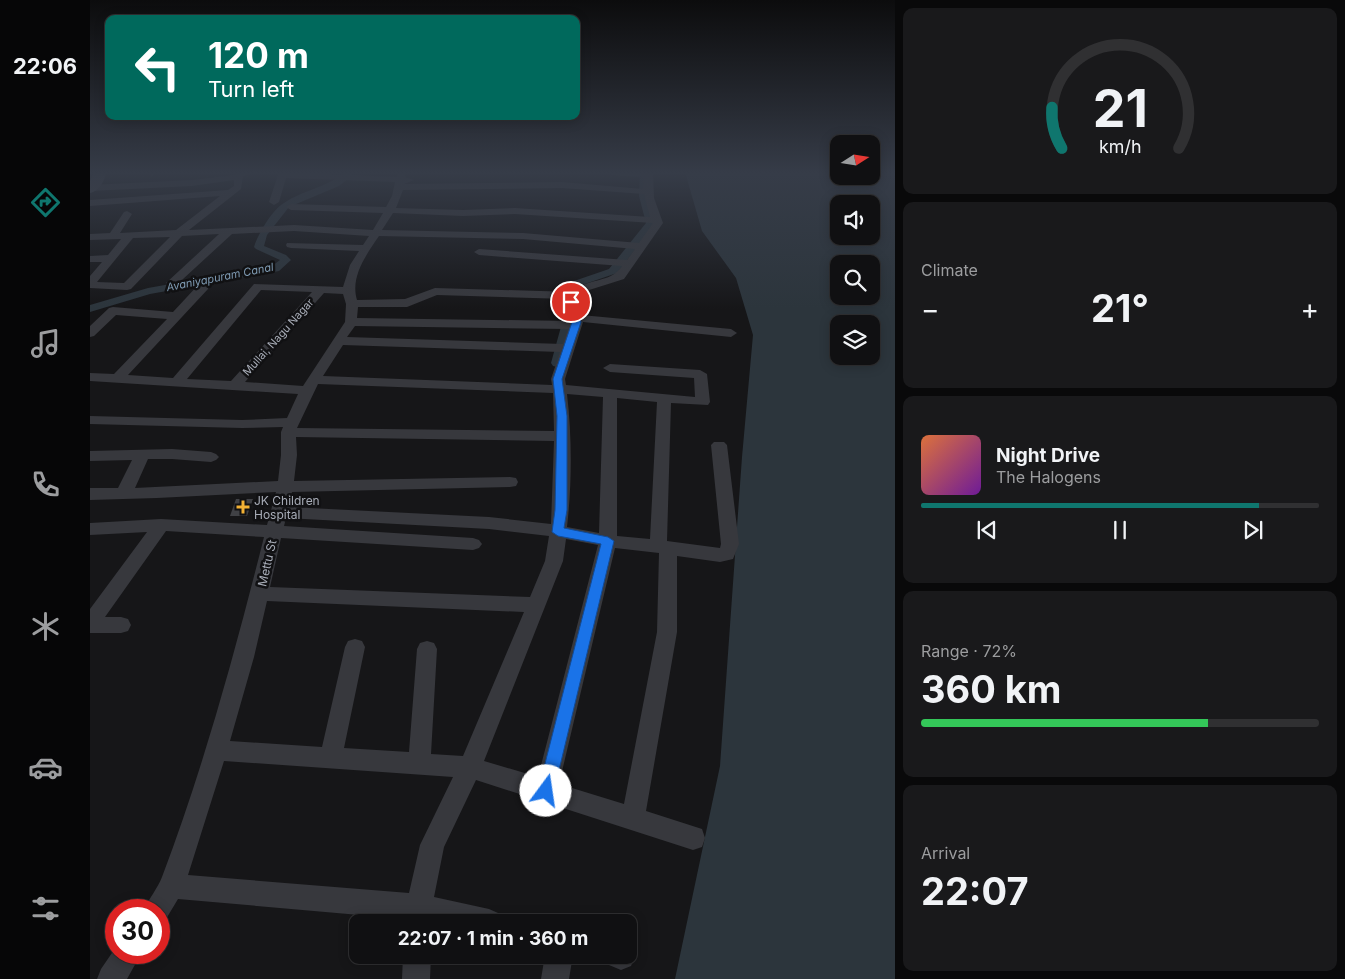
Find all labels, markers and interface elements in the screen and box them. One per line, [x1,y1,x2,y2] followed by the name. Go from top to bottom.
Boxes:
[208,34,309,76] text: 120 m
[125,35,190,100] icon: left
[13,53,77,79] text: 22:06
[208,76,294,102] text: Turn left
[1092,77,1148,140] text: 21
[830,135,880,185] north arrow
[830,135,880,365] map controls
[1099,136,1141,157] text: km/h
[28,185,63,220] icon: directions
[830,195,880,245] button: sound
[830,255,880,305] button: search
[164,260,275,294] water label: Avaniyapuram Canal
[921,260,978,280] text: Climate
[550,281,592,323] pin
[1091,285,1149,331] text: 21°
[557,288,585,316] icon: arrive
[921,292,940,326] text: −
[1300,292,1319,326] text: +
[240,295,316,379] street label: Mullai, Nagu Nagar
[830,315,880,365] button: layers
[28,326,63,361] icon: music
[996,444,1100,467] text: Night Drive
[28,467,63,502] icon: phone
[996,467,1101,487] text: The Halogens
[254,493,320,522] place label: JK Children Hospital
[236,500,250,514] marker: JK Children Hospital
[973,516,1001,544] icon: previous
[1106,516,1134,544] icon: pause
[1239,516,1267,544] icon: next
[254,538,280,588] street label: Mettu St
[28,609,63,644] icon: climate
[921,641,1017,661] text: Range · 72%
[921,666,1062,712] text: 360 km
[28,750,63,785] icon: car
[519,764,571,816] position arrow
[921,843,970,863] text: Arrival
[921,868,1029,914] text: 22:07
[28,891,63,926] icon: filters
[105,899,170,964] speed limit sign: 30
[398,927,588,950] text: 22:07 · 1 min · 360 m

